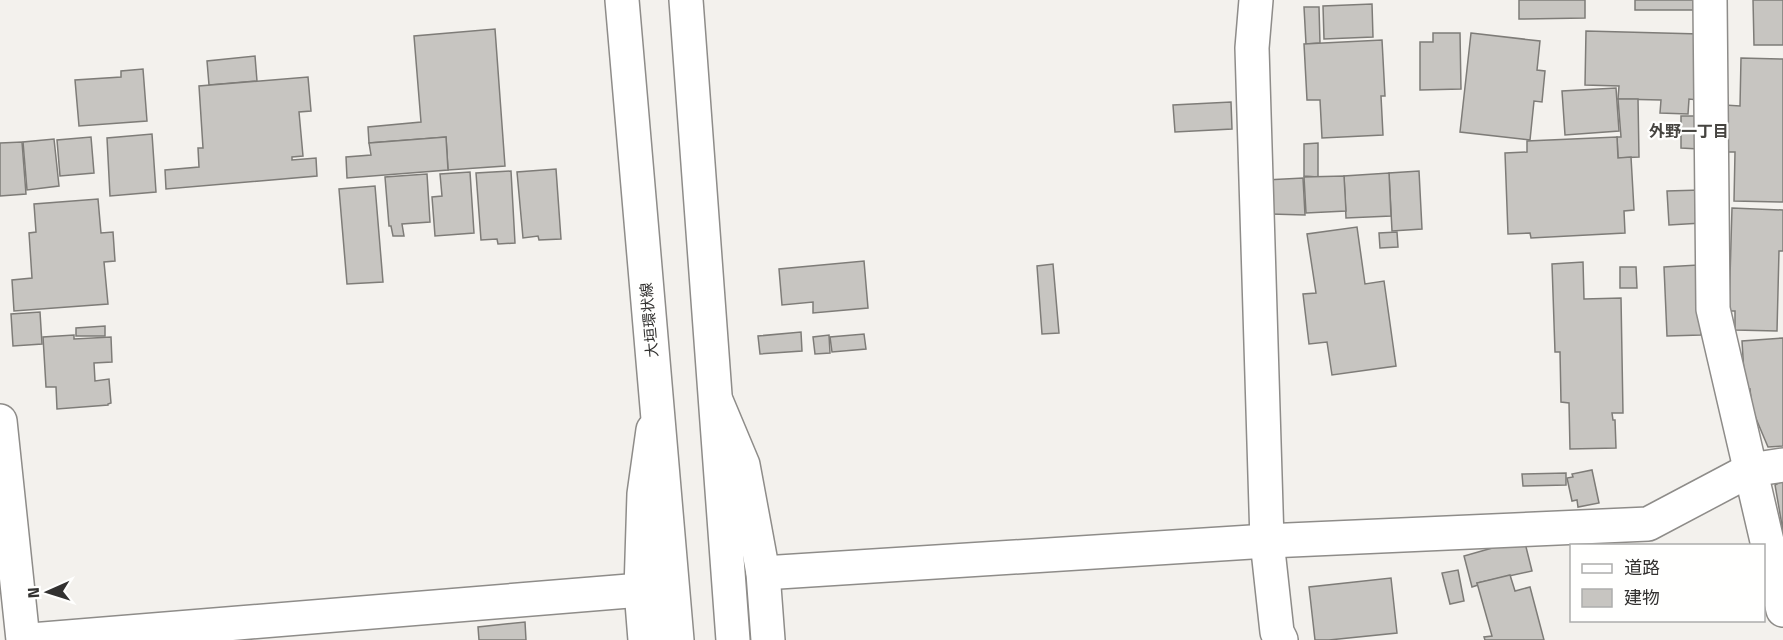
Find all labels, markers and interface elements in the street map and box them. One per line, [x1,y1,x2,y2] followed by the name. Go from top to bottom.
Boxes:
[1649,119,1729,143] district label: 外野一丁目
[634,282,664,358] street label: 大垣環状線
[1570,544,1765,622] legend
[1624,554,1660,581] text: 道路
[18,562,78,622] north arrow
[1624,584,1660,611] text: 建物
[21,587,45,599] text: N

